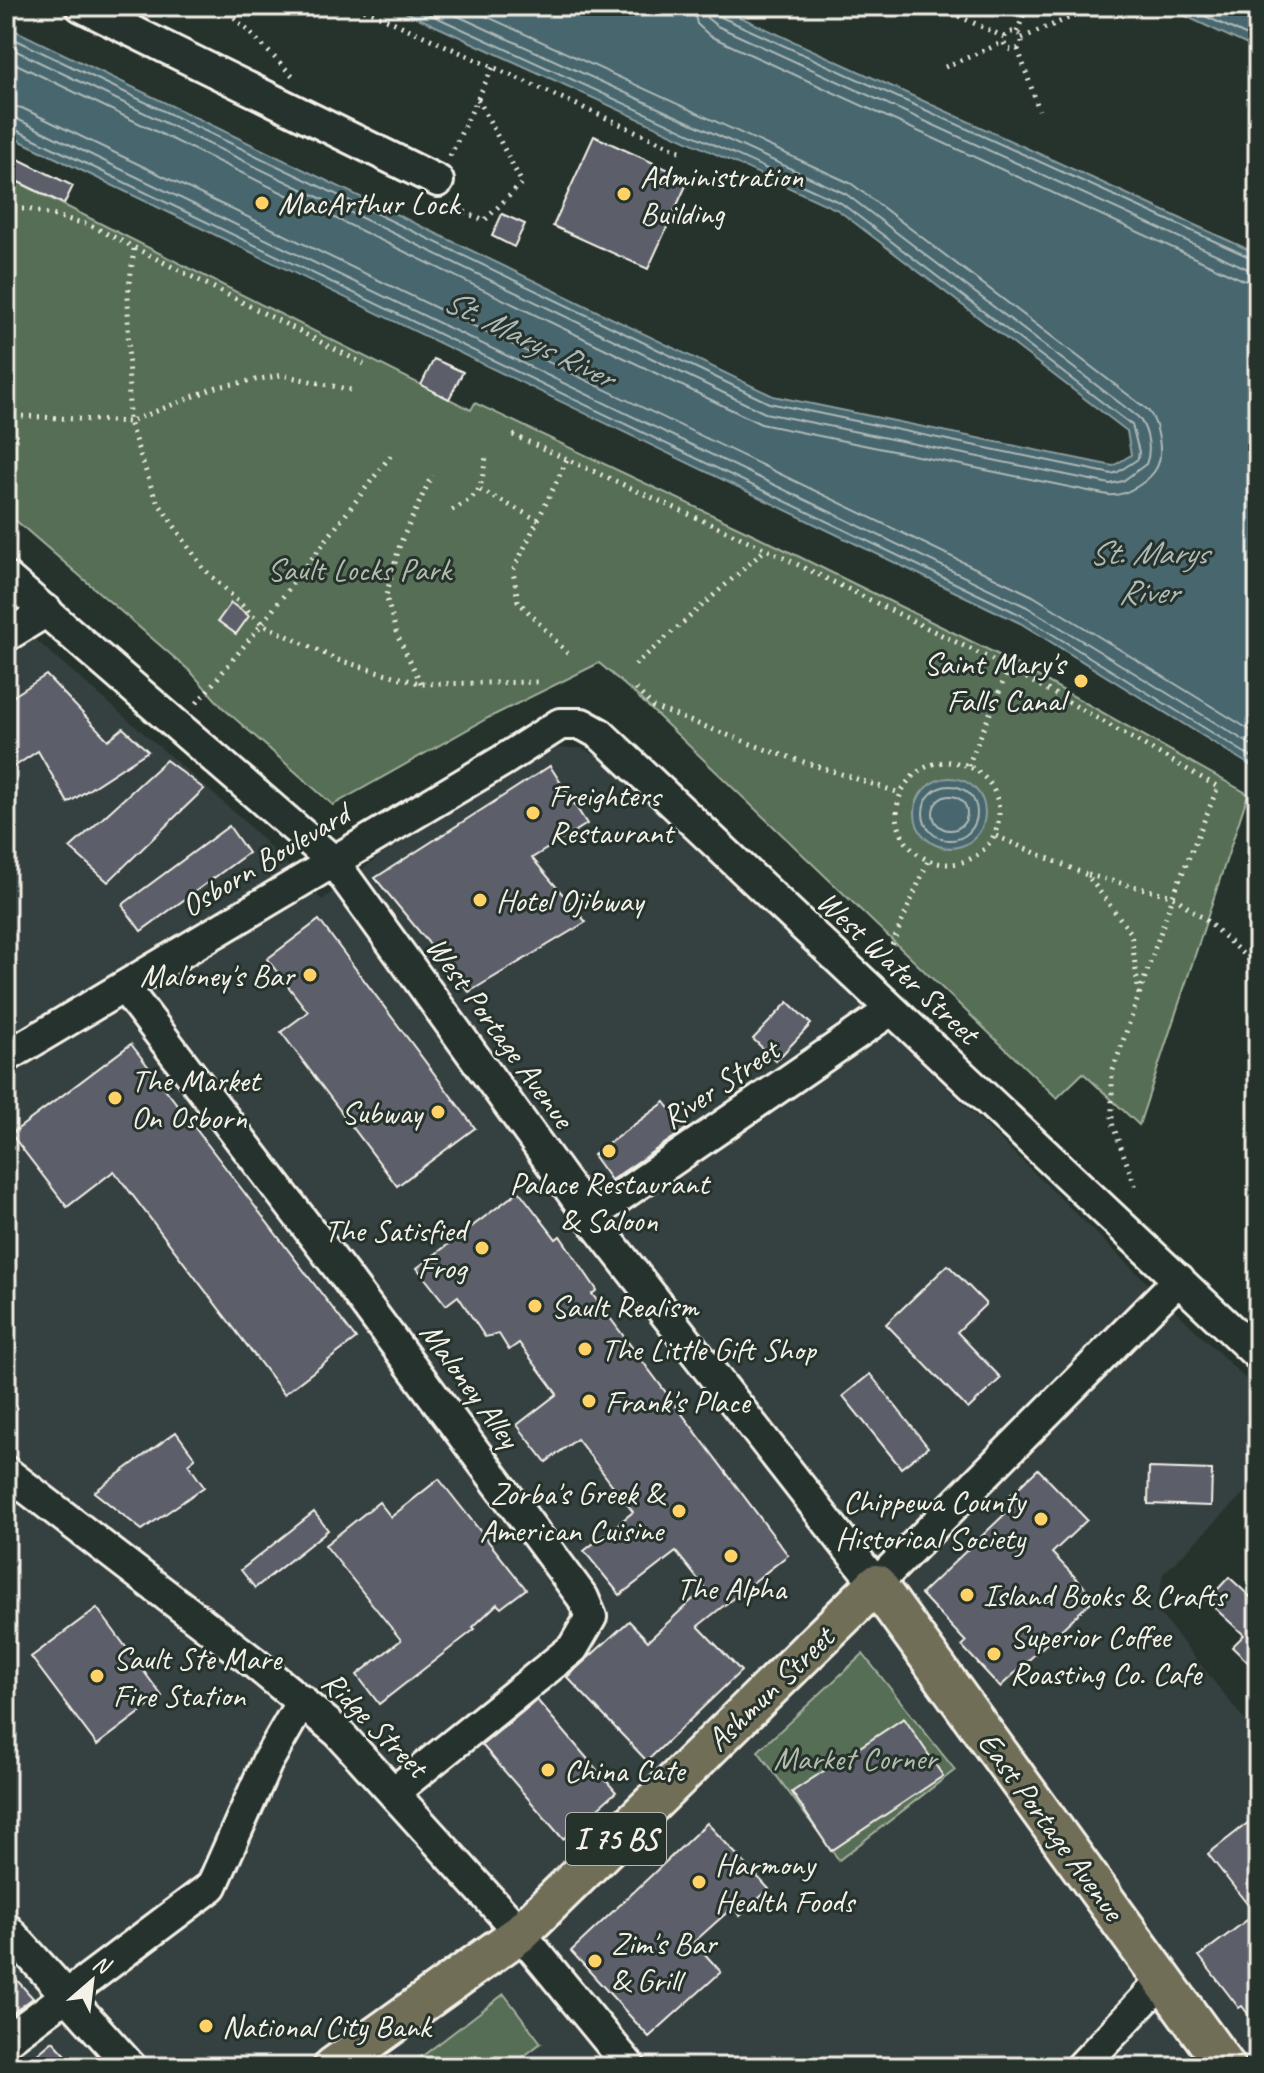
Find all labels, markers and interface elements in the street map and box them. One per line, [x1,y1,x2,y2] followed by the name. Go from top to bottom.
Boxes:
[640,156,804,234] place label: Administration Building
[278,183,461,224] place label: MacArthur Lock
[615,185,633,203] marker: Administration Building
[253,194,271,212] marker: MacArthur Lock
[437,278,626,400] water label: St. Marys River
[1089,531,1212,613] water label: St. Marys River
[267,549,453,590] park label: Sault Locks Park
[924,643,1071,721] place label: Saint Mary's Falls Canal
[1072,672,1090,690] marker: Saint Mary's Falls Canal
[549,775,676,853] place label: Freighters Restaurant
[173,791,361,926] street label: Osborn Boulevard
[524,804,542,822] marker: Freighters Restaurant
[496,880,646,921] place label: Hotel Ojibway
[808,881,990,1055] street label: West Water Street
[471,891,489,909] marker: Hotel Ojibway
[417,928,585,1138] street label: West Portage Avenue
[140,955,296,996] place label: Maloney's Bar
[301,966,319,984] marker: Maloney's Bar
[653,1028,789,1138] street label: River Street
[131,1060,263,1138] place label: The Market On Osborn
[106,1089,124,1107] marker: The Market On Osborn
[341,1092,425,1133] place label: Subway
[429,1103,447,1121] marker: Subway
[600,1142,618,1160] marker: Palace Restaurant & Saloon
[509,1163,712,1241] place label: Palace Restaurant & Saloon
[324,1210,470,1288] place label: The Satisfied Frog
[473,1239,491,1257] marker: The Satisfied Frog
[551,1286,700,1327] place label: Sault Realism
[526,1297,544,1315] marker: Sault Realism
[411,1314,531,1458] street label: Maloney Alley
[601,1329,818,1370] place label: The Little Gift Shop
[576,1340,594,1358] marker: The Little Gift Shop
[605,1381,752,1422] place label: Frank's Place
[580,1392,598,1410] marker: Frank's Place
[480,1473,667,1551] place label: Zorba's Greek & American Cuisine
[835,1481,1028,1559] place label: Chippewa County Historical Society
[670,1502,688,1520] marker: Zorba's Greek & American Cuisine
[1032,1510,1050,1528] marker: Chippewa County Historical Society
[722,1547,740,1565] marker: The Alpha
[676,1568,788,1609] place label: The Alpha
[983,1575,1228,1616] place label: Island Books & Crafts
[958,1586,976,1604] marker: Island Books & Crafts
[697,1616,845,1760] street label: Ashmun Street
[1010,1616,1204,1694] place label: Superior Coffee Roasting Co. Cafe
[113,1638,284,1716] place label: Sault Ste Mare Fire Station
[985,1645,1003,1663] marker: Superior Coffee Roasting Co. Cafe
[313,1662,439,1788] street label: Ridge Street
[88,1667,106,1685] marker: Sault Ste Mare Fire Station
[969,1723,1135,1931] street label: East Portage Avenue
[773,1738,939,1779] park label: Market Corner
[564,1750,687,1791] place label: China Cate
[539,1761,557,1779] marker: China Cate
[566,1813,666,1865] road number: I 75 BS
[715,1844,856,1922] place label: Harmony Health Foods
[690,1873,708,1891] marker: Harmony Health Foods
[611,1923,719,2001] place label: Zim's Bar & Grill
[52,1941,132,2021] north arrow
[88,1949,116,1981] text: N
[586,1952,604,1970] marker: Zim's Bar & Grill
[222,2006,433,2047] place label: National City Bank
[197,2017,215,2035] marker: National City Bank

